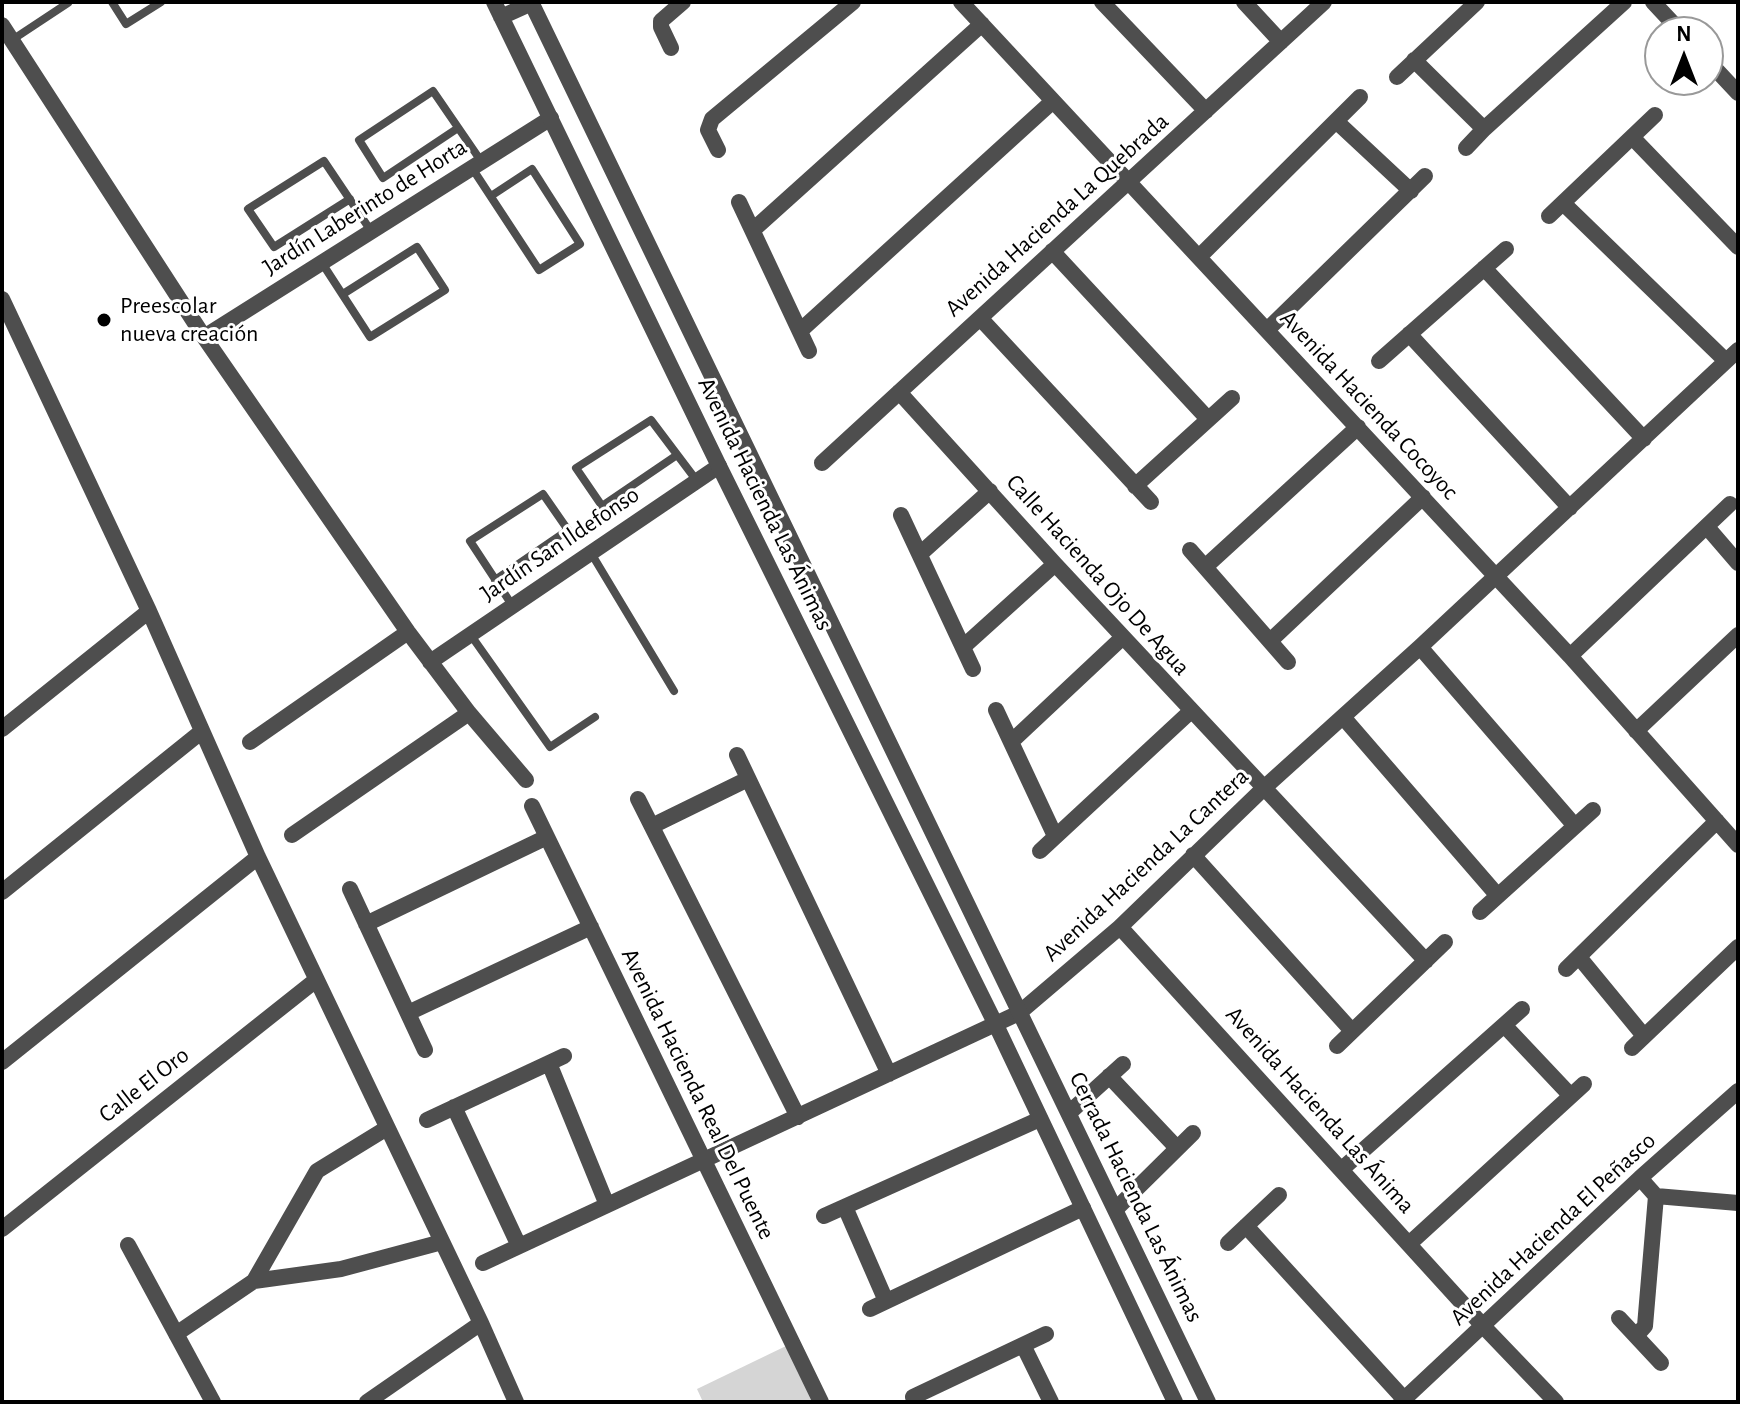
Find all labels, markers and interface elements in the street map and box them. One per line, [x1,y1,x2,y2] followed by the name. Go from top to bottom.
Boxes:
[1644,16,1724,96] north arrow
[1676,23,1692,45] text: N
[939,107,1175,323] street label: Avenida Hacienda La Quebrada
[258,133,472,281] street label: Jardín Laberinto de Horta
[120,292,258,348] place label: Preescolar nueva creación
[1274,304,1464,506] street label: Avenida Hacienda Cocoyoc
[95,311,113,329] marker: Preescolar nueva creación
[691,373,839,635] street label: Avenida Hacienda Las Ánimas
[1000,468,1196,682] street label: Calle Hacienda Ojo De Agua
[475,480,645,608] street label: Jardín San Ildefonso
[1037,762,1255,968] street label: Avenida Hacienda La Cantera
[615,944,781,1244] street label: Avenida Hacienda Real Del Puente
[1219,1000,1421,1220] street label: Avenida Hacienda Las Ánima
[93,1041,195,1129] street label: Calle El Oro
[1063,1067,1209,1327] street label: Cerrada Hacienda Las Ánimas
[1444,1126,1662,1332] street label: Avenida Hacienda El Peñasco

